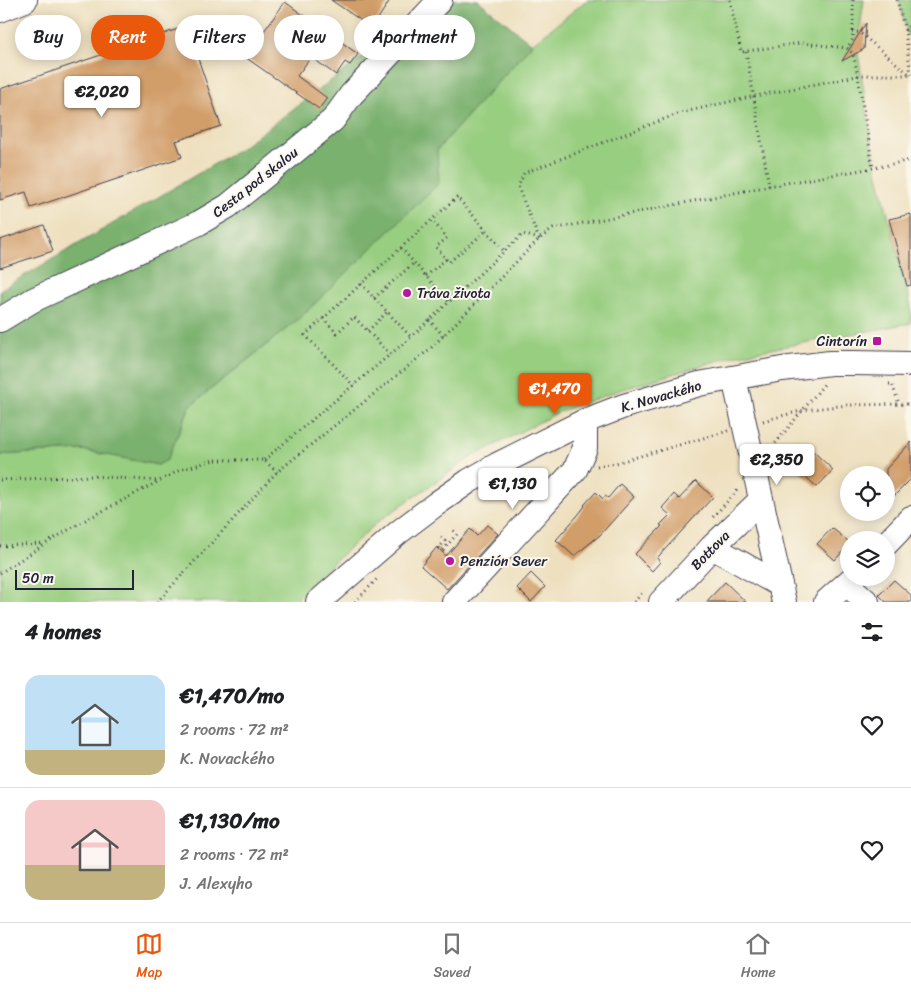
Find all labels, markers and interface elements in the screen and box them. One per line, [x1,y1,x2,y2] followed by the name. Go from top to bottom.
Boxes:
[15,15,81,60] chip: Buy
[91,15,165,60] chip: Rent
[175,15,264,60] chip: Filters
[274,15,344,60] chip: New
[354,15,475,60] chip: Apartment
[61,76,143,118] pin: €2,020
[75,77,129,106] text: €2,020
[207,140,304,224] street label: Cesta pod skalou
[417,281,491,306] place label: Tráva života
[401,287,413,299] marker: Tráva života
[816,329,867,354] place label: Cintorín
[871,335,883,347] marker: Cintorín
[514,372,596,415] pin: €1,470
[618,373,704,420] street label: K. Novackého
[529,374,581,403] text: €1,470
[736,444,818,486] pin: €2,350
[751,445,803,474] text: €2,350
[840,466,895,586] map controls
[840,466,895,521] button: locate
[472,468,554,510] pin: €1,130
[489,469,537,498] text: €1,130
[685,524,736,576] street label: Bottova
[840,531,895,586] button: layers
[460,549,548,574] place label: Penzión Sever
[444,555,456,567] marker: Penzión Sever
[22,566,54,591] text: 50 m
[15,567,134,590] scale bar
[25,613,101,651] text: 4 homes
[858,618,886,646] icon: filters
[180,677,284,715] text: €1,470/mo
[65,695,125,755] icon: home
[858,711,886,739] icon: heart
[180,715,289,744] text: 2 rooms · 72 m²
[180,744,275,773] text: K. Novackého
[180,802,280,840] text: €1,130/mo
[65,820,125,880] icon: home
[858,836,886,864] icon: heart
[180,840,289,869] text: 2 rooms · 72 m²
[180,869,253,898] text: J. Alexyho
[135,930,163,985] tab: Map
[434,930,470,985] tab: Saved
[741,930,776,985] tab: Home

